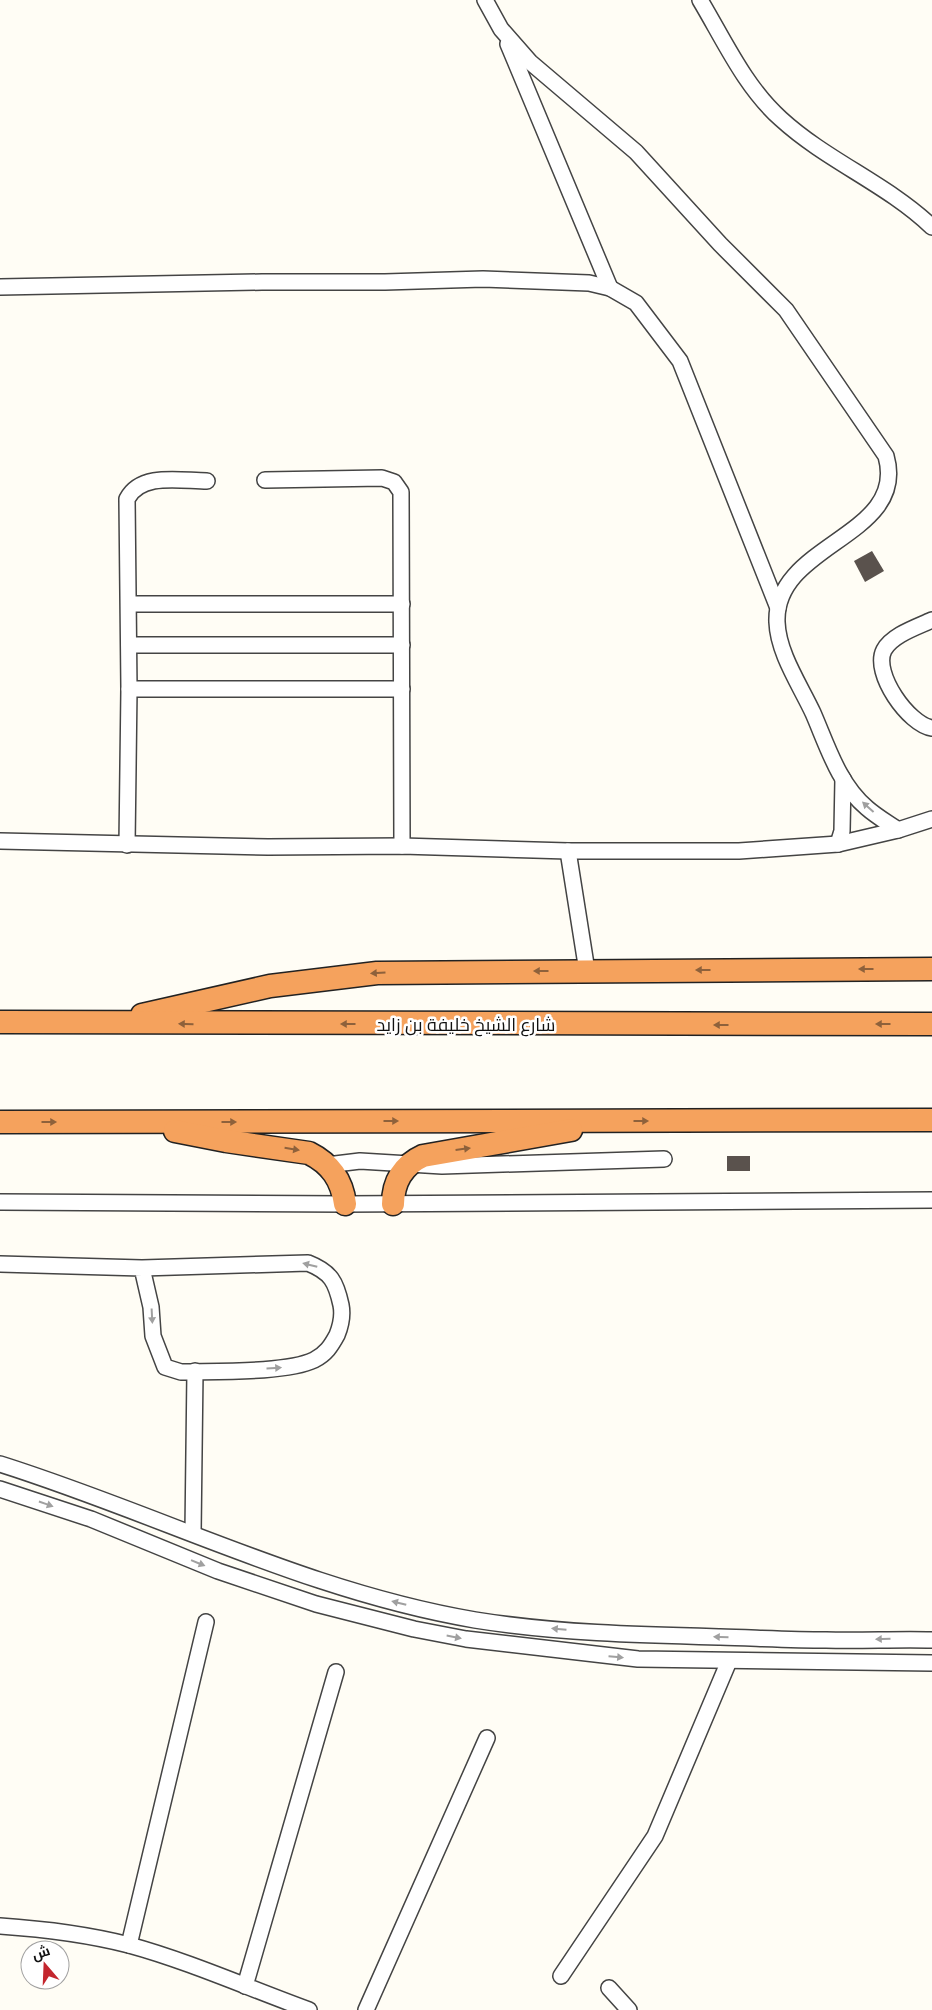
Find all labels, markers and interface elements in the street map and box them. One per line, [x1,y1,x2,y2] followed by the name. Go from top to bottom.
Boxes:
[861,802,874,813] one-way arrow
[858,965,874,973] one-way arrow
[695,966,711,974] one-way arrow
[533,967,549,975] one-way arrow
[370,970,386,978] one-way arrow
[377,1012,555,1039] street label: شارع الشيخ خليفة بن زايد
[178,1019,194,1027] one-way arrow
[340,1020,356,1028] one-way arrow
[875,1020,891,1028] one-way arrow
[713,1021,729,1029] one-way arrow
[221,1117,237,1125] one-way arrow
[383,1117,399,1125] one-way arrow
[633,1117,649,1125] one-way arrow
[41,1118,57,1126] one-way arrow
[455,1144,471,1152] one-way arrow
[284,1146,300,1154] one-way arrow
[303,1261,318,1269] one-way arrow
[148,1308,156,1324] one-way arrow
[266,1363,282,1371] one-way arrow
[39,1500,54,1508] one-way arrow
[191,1559,205,1567] one-way arrow
[391,1599,406,1607] one-way arrow
[550,1625,566,1633] one-way arrow
[447,1633,462,1641] one-way arrow
[713,1633,729,1641] one-way arrow
[875,1635,891,1643] one-way arrow
[608,1653,624,1661] one-way arrow
[20,1940,70,1990] north arrow
[29,1940,53,1966] text: ش

